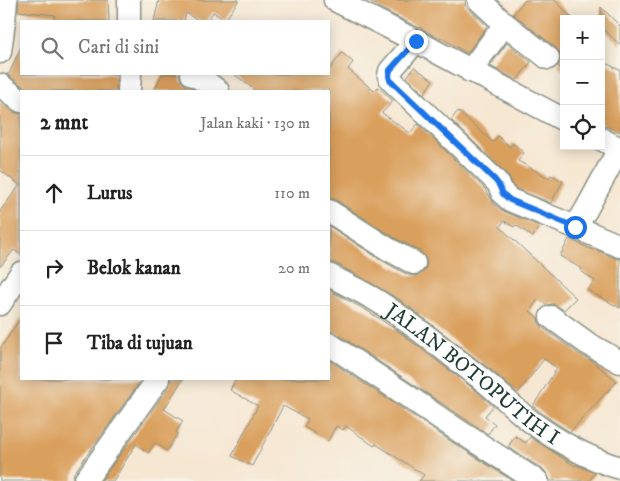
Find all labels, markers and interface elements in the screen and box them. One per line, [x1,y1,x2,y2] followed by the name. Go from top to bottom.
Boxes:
[560,15,605,150] map controls
[560,15,605,60] button: +
[20,20,330,75] search box
[405,30,428,53] route end
[38,34,66,62] icon: search
[78,36,159,59] text: Cari di sini
[560,60,605,105] button: −
[560,105,605,150] button: locate
[40,110,88,136] text: 2 mnt
[200,113,310,133] text: Jalan kaki · 130 m
[40,179,68,207] icon: ahead
[87,182,132,205] text: Lurus
[274,183,310,203] text: 110 m
[564,216,587,239] route start
[40,254,68,282] icon: right
[87,257,181,280] text: Belok kanan
[278,258,310,278] text: 20 m
[378,297,564,451] street label: JALAN BOTOPUTIH I
[40,329,68,357] icon: arrive
[87,332,193,355] text: Tiba di tujuan

